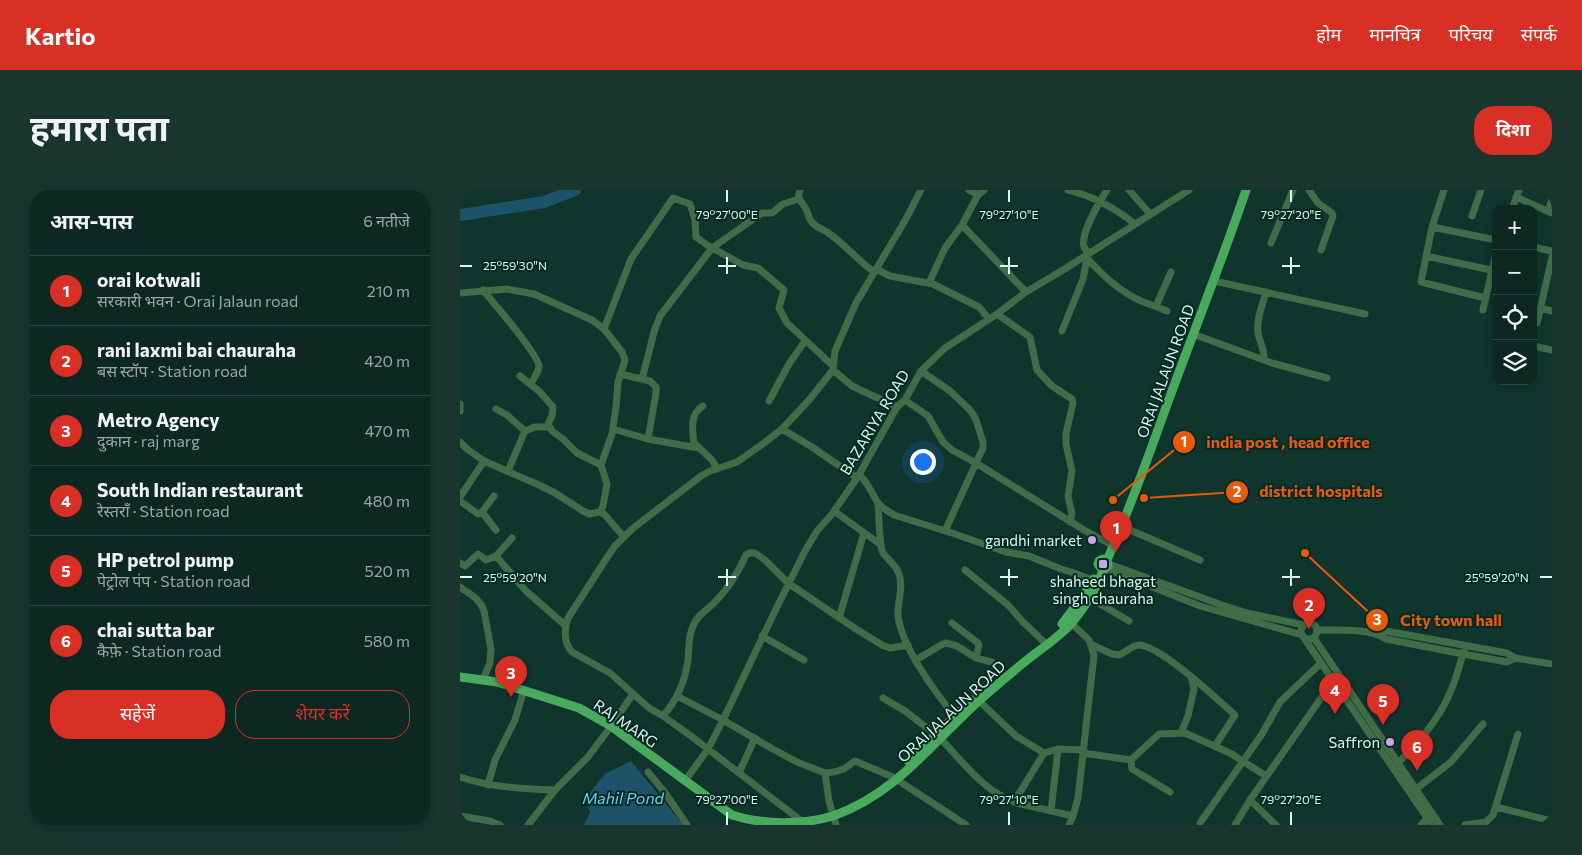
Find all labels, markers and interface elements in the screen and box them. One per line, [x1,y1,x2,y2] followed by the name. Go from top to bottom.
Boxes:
[25,21,95,50] text: Kartio
[1316,23,1341,45] text: होम
[1369,23,1421,45] text: मानचित्र
[1449,23,1493,45] text: परिचय
[1521,23,1557,45] text: संपर्क
[30,105,169,148] text: हमारा पता
[1474,106,1552,155] button: दिशा
[1492,205,1537,385] map controls
[1492,205,1537,250] button: +
[696,207,758,221] text: 79°27'00"E
[979,207,1039,221] text: 79°27'10"E
[1261,207,1321,221] text: 79°27'20"E
[50,208,133,233] text: आस-पास
[363,211,410,230] text: 6 नतीजे
[1492,250,1537,295] button: −
[483,258,547,272] text: 25°59'30"N
[97,268,201,291] text: orai kotwali
[62,281,70,300] text: 1
[367,281,410,300] text: 210 m
[97,291,298,310] text: सरकारी भवन · Orai Jalaun road
[1492,295,1537,340] button: locate
[1132,302,1198,440] street label: ORAI JALAUN ROAD
[97,338,296,361] text: rani laxmi bai chauraha
[1492,340,1537,385] button: layers
[61,351,71,370] text: 2
[364,351,410,370] text: 420 m
[97,361,247,380] text: बस स्टॉप · Station road
[836,366,912,478] street label: BAZARIYA ROAD
[97,408,220,431] text: Metro Agency
[61,421,71,440] text: 3
[365,421,410,440] text: 470 m
[1171,427,1380,458] callout: india post , head office
[97,431,200,450] text: दुकान · raj marg
[1181,432,1187,450] text: 1
[1206,432,1370,451] text: india post , head office
[910,449,936,475] your location
[1224,476,1393,507] callout: district hospitals
[97,478,303,501] text: South Indian restaurant
[1259,481,1383,500] text: district hospitals
[1233,482,1241,500] text: 2
[61,491,71,510] text: 4
[363,491,410,510] text: 480 m
[97,501,229,520] text: रेस्तराँ · Station road
[1100,511,1132,552] pin: 1
[985,531,1082,549] place label: gandhi market
[1086,534,1098,546] marker: gandhi market
[97,548,234,571] text: HP petrol pump
[1097,558,1109,570] marker: shaheed bhagat singh chauraha
[61,561,71,580] text: 5
[365,561,410,580] text: 520 m
[483,570,547,584] text: 25°59'20"N
[1465,570,1529,584] text: 25°59'20"N
[97,571,250,590] text: पेट्रोल पंप · Station road
[1050,572,1156,607] place label: shaheed bhagat singh chauraha
[1293,588,1325,629] pin: 2
[1365,605,1512,636] callout: City town hall
[1373,610,1382,628] text: 3
[1400,610,1502,629] text: City town hall
[97,618,215,641] text: chai sutta bar
[61,631,71,650] text: 6
[364,631,410,650] text: 580 m
[97,641,221,660] text: कैफ़े · Station road
[495,656,527,697] pin: 3
[893,656,1009,766] street label: ORAI JALAUN ROAD
[1319,673,1351,714] pin: 4
[1367,684,1399,725] pin: 5
[50,690,225,739] button: सहेजें
[235,690,410,739] button: शेयर करें
[591,695,661,751] street label: RAJ MARG
[1401,730,1433,771] pin: 6
[1329,733,1380,751] place label: Saffron
[1384,736,1396,748] marker: Saffron
[582,788,665,807] water label: Mahil Pond
[696,792,758,806] text: 79°27'00"E
[979,792,1039,806] text: 79°27'10"E
[1261,792,1321,806] text: 79°27'20"E

